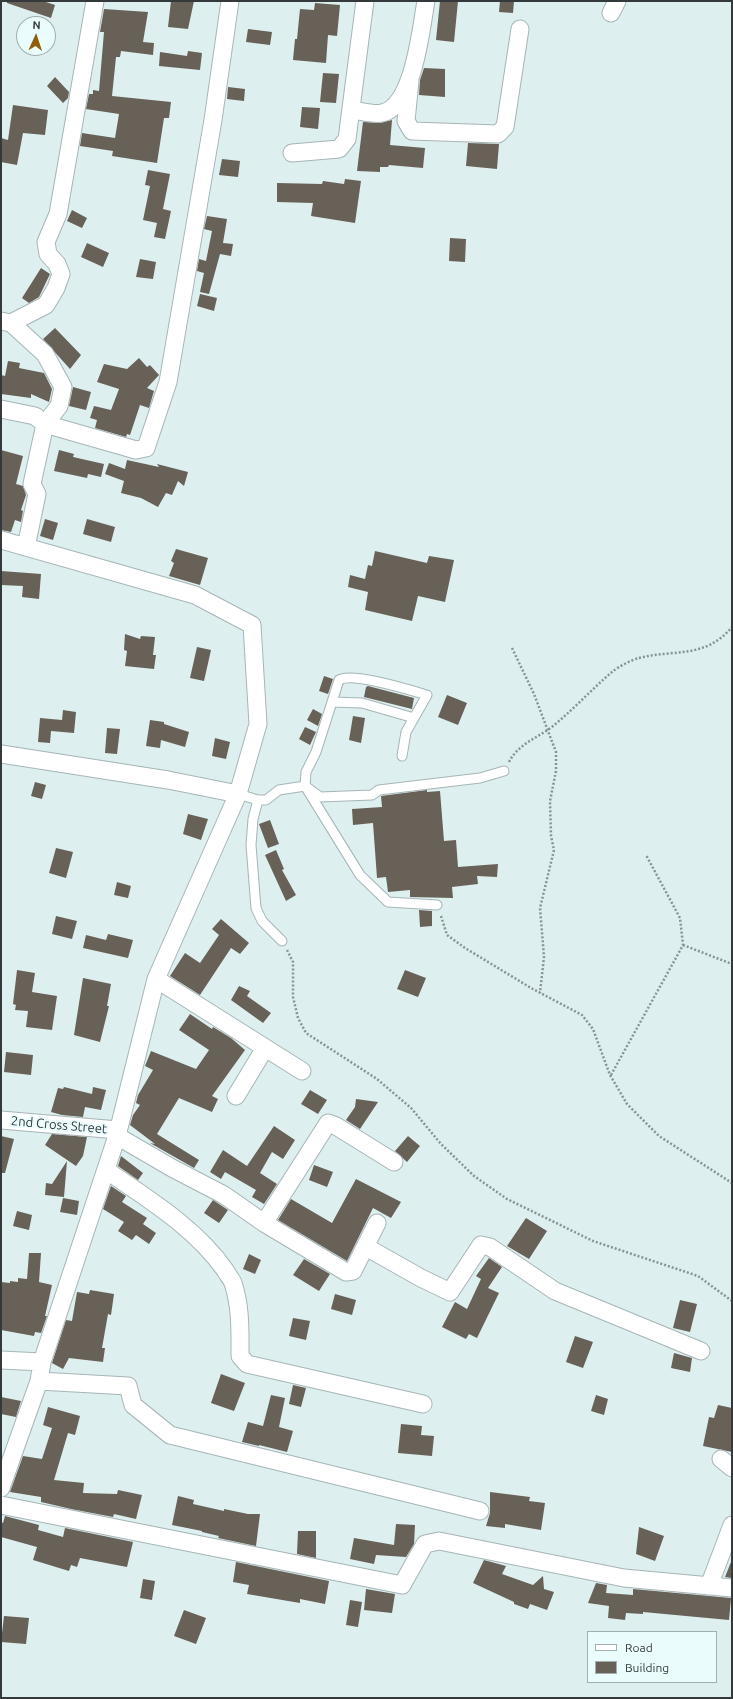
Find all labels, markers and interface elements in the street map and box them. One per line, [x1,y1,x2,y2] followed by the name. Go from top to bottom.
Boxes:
[16,16,56,56] north arrow
[32,19,41,31] text: N
[10,1113,108,1137] street label: 2nd Cross Street
[587,1631,717,1683] legend
[625,1641,653,1654] text: Road
[625,1661,669,1674] text: Building

